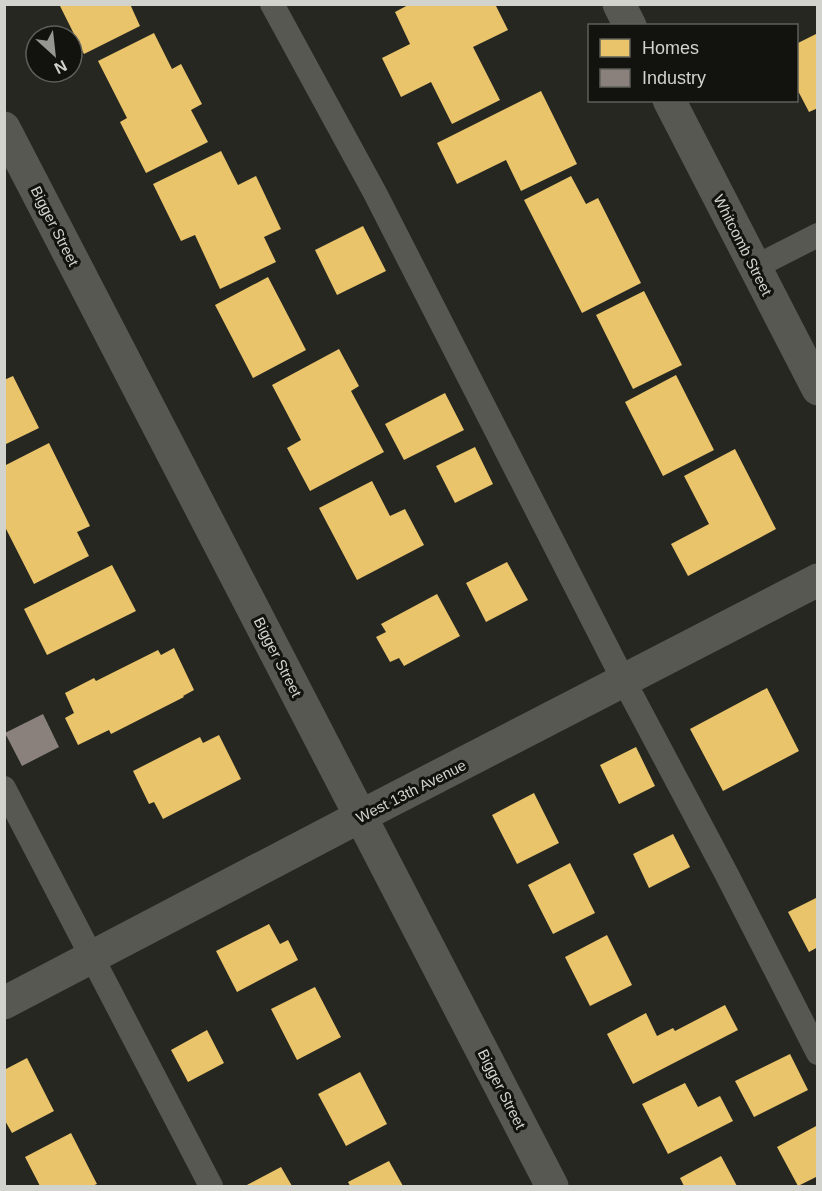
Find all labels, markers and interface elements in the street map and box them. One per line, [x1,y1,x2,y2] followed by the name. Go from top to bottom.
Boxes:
[24,24,84,84] north arrow
[588,24,798,102] legend
[642,38,699,58] text: Homes
[52,57,70,77] text: N
[642,68,706,88] text: Industry
[28,183,83,270] street label: Bigger Street
[710,192,776,299] street label: Whitcomb Street
[251,614,306,701] street label: Bigger Street
[353,756,469,826] street label: West 13th Avenue
[475,1046,530,1133] street label: Bigger Street

